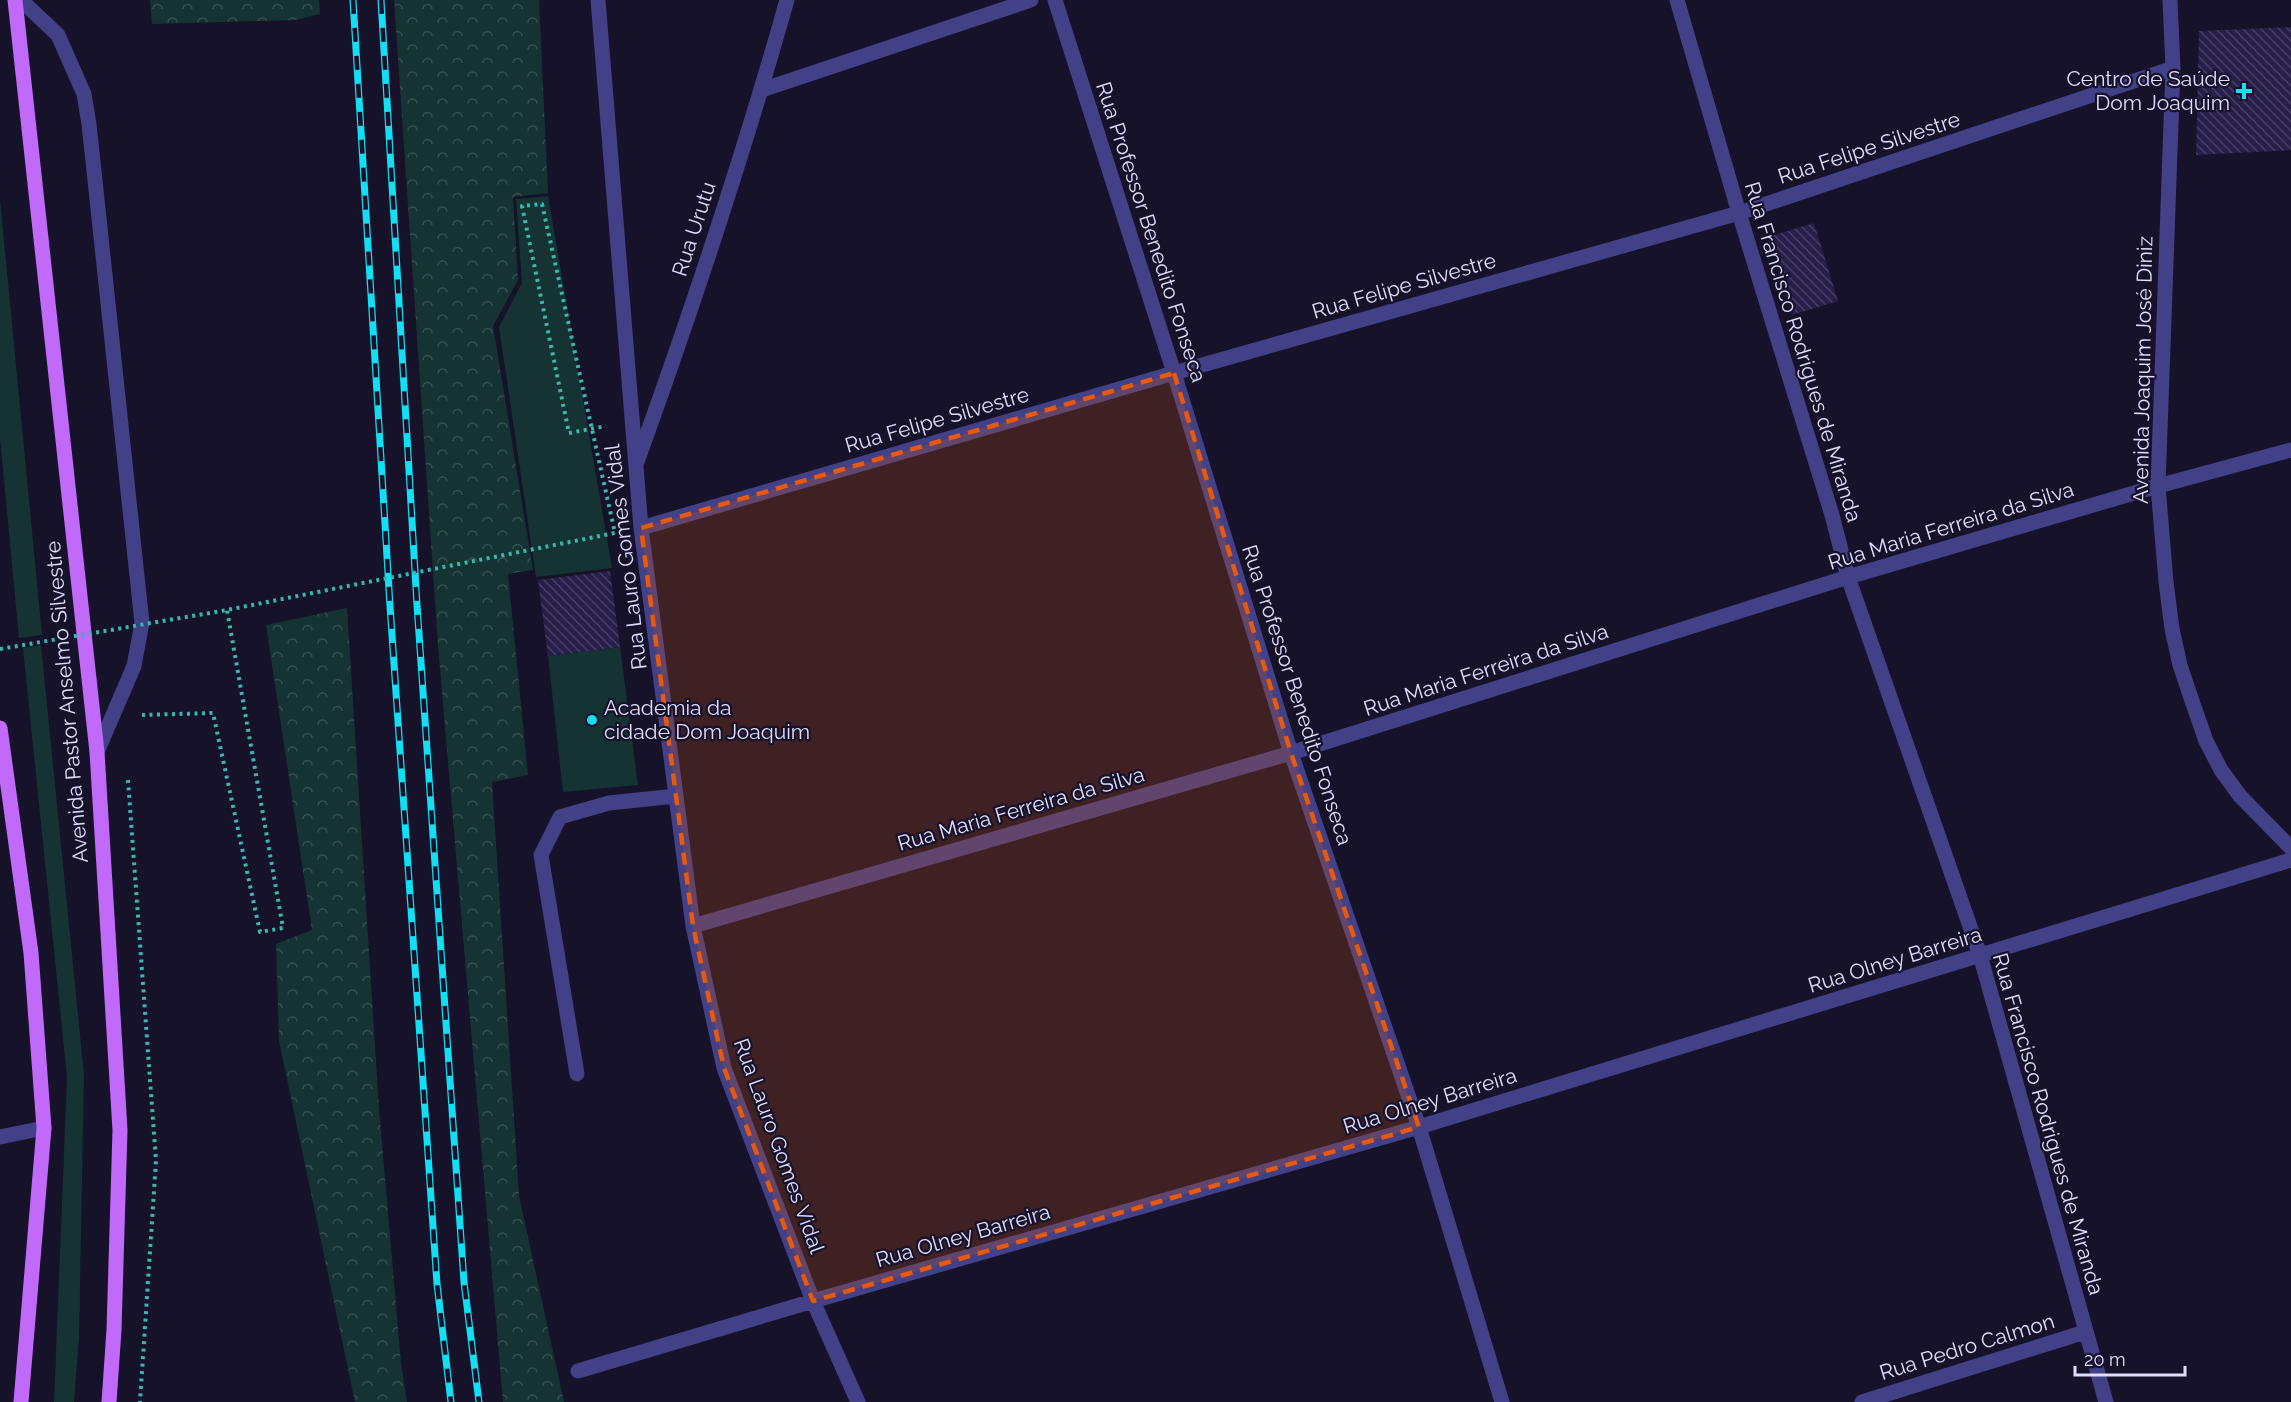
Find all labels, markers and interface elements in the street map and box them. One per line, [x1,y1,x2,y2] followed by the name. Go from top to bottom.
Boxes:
[2066,66,2230,115] place label: Centro de Saúde Dom Joaquim
[1091,79,1212,385] street label: Rua Professor Benedito Fonseca
[2235,82,2253,100] marker: Centro de Saúde Dom Joaquim
[1775,106,1963,189] street label: Rua Felipe Silvestre
[667,178,721,279] street label: Rua Urutu
[1740,179,1867,525] street label: Rua Francisco Rodrigues de Miranda
[2128,236,2157,504] street label: Avenida Joaquim José Diniz
[1309,247,1499,324] street label: Rua Felipe Silvestre
[842,381,1032,458] street label: Rua Felipe Silvestre
[599,443,652,671] street label: Rua Lauro Gomes Vidal
[1825,476,2077,575] street label: Rua Maria Ferreira da Silva
[40,540,93,864] street label: Avenida Pastor Anselmo Silvestre
[1237,542,1358,848] street label: Rua Professor Benedito Fonseca
[1360,618,1611,721] street label: Rua Maria Ferreira da Silva
[604,695,810,744] place label: Academia da cidade Dom Joaquim
[585,713,599,727] marker: Academia da cidade Dom Joaquim
[895,761,1147,856] street label: Rua Maria Ferreira da Silva
[1805,921,1985,998] street label: Rua Olney Barreira
[1988,950,2109,1298] street label: Rua Francisco Rodrigues de Miranda
[729,1035,830,1257] street label: Rua Lauro Gomes Vidal
[1340,1062,1520,1139] street label: Rua Olney Barreira
[873,1199,1053,1272] street label: Rua Olney Barreira
[1876,1308,2057,1385] street label: Rua Pedro Calmon
[2075,1339,2184,1377] scale bar
[2084,1349,2126,1370] text: 20 m

